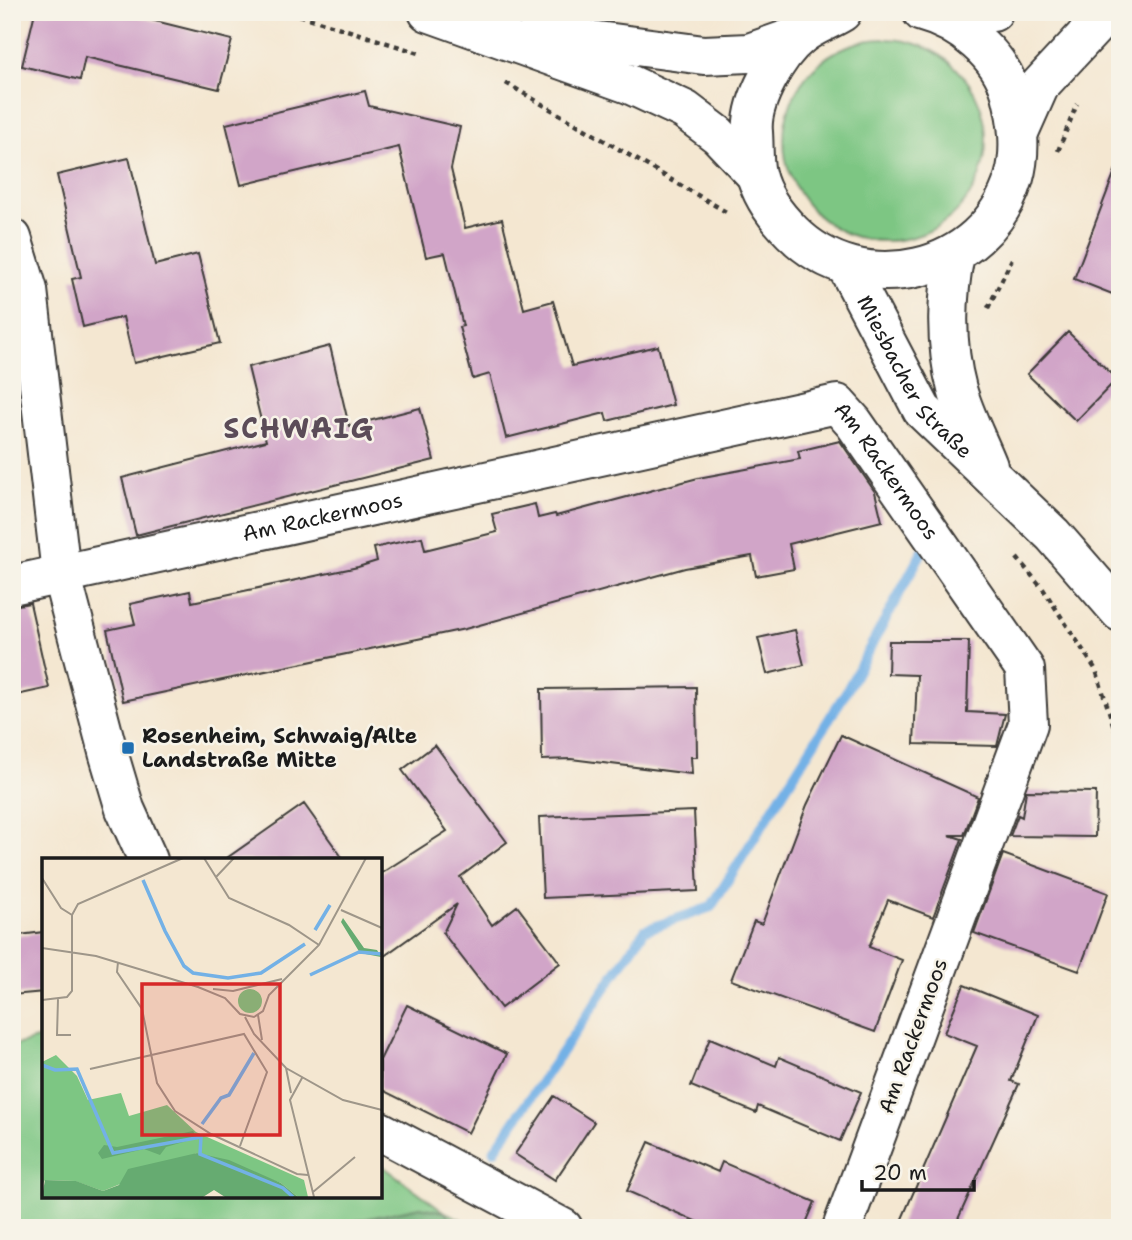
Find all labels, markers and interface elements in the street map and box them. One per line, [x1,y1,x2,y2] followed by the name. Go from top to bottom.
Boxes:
[850,291,978,465] street label: Miesbacher Straße
[828,396,945,546] street label: Am Rackermoos
[223,409,375,447] district label: SCHWAIG
[240,486,405,548] street label: Am Rackermoos
[142,722,417,774] place label: Rosenheim, Schwaig/Alte Landstraße Mitte
[120,740,136,756] marker: Rosenheim, Schwaig/Alte Landstraße Mitte
[42,858,382,1198] inset map
[872,955,954,1117] street label: Am Rackermoos
[862,1149,974,1193] scale bar
[873,1159,927,1187] text: 20 m

